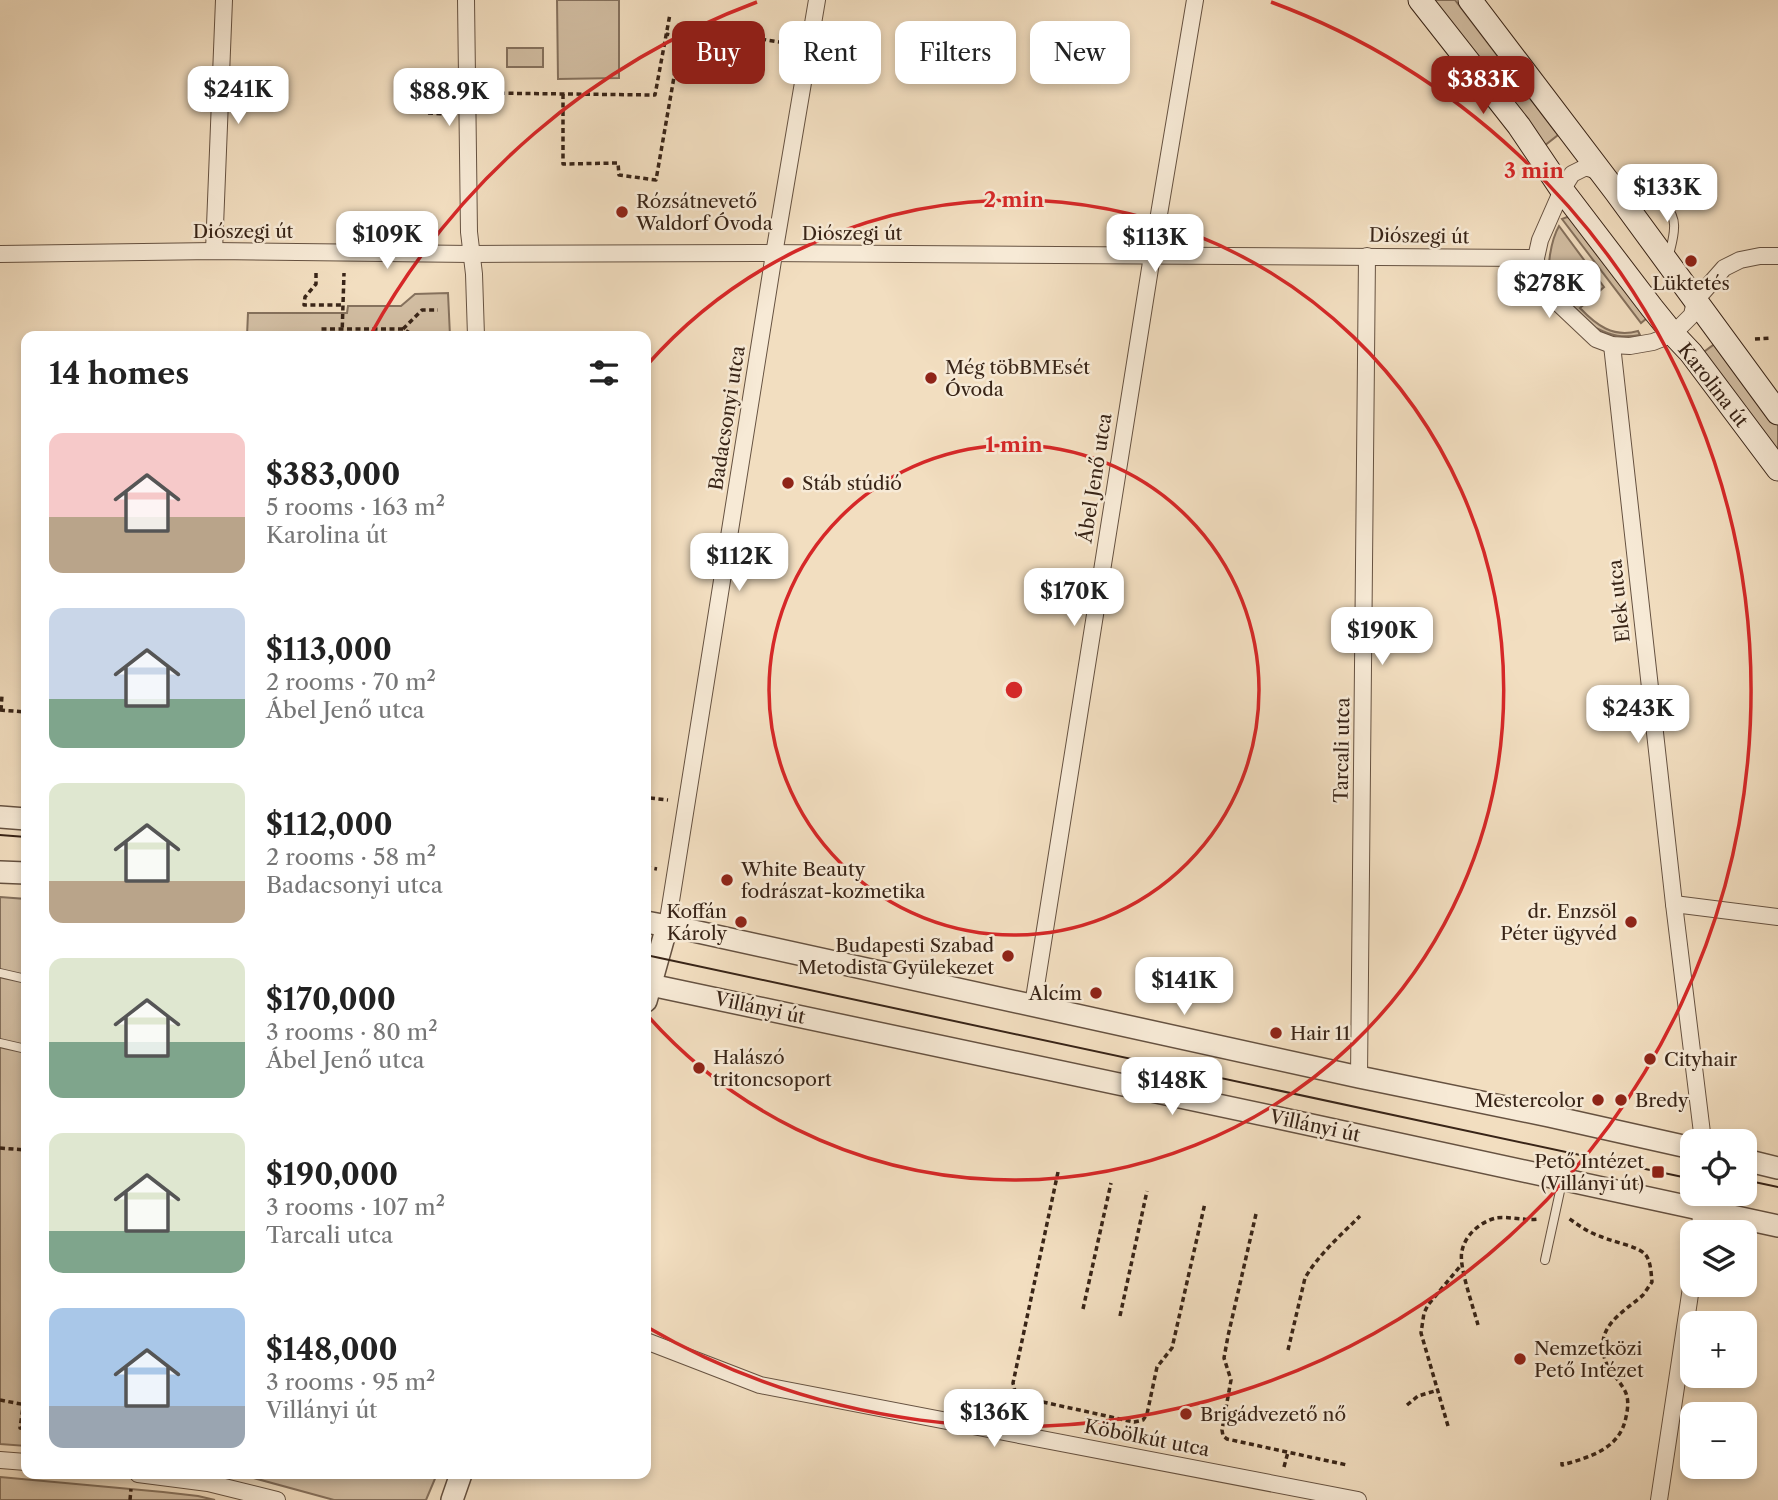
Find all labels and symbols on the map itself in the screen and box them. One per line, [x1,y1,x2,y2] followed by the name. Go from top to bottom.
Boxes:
[1434,57,1532,116] pin: $383K
[189,66,287,126] pin: $241K
[392,68,506,128] pin: $88.9K
[1504,158,1565,183] text: 3 min
[1618,164,1716,224] pin: $133K
[984,187,1045,212] text: 2 min
[635,190,773,235] place label: Rózsátnevető Waldorf Óvoda
[614,204,630,220] marker: Rózsátnevető Waldorf Óvoda
[338,212,436,271] pin: $109K
[1106,215,1204,274] pin: $113K
[193,220,294,243] street label: Diószegi út
[802,222,903,245] street label: Diószegi út
[1369,224,1470,248] street label: Diószegi út
[1683,253,1699,269] marker: Lüktetés
[1500,260,1598,320] pin: $278K
[1652,272,1730,295] place label: Lüktetés
[1673,338,1753,432] street label: Karolina út
[704,344,750,492] street label: Badacsonyi utca
[945,356,1090,401] place label: Még töbBMEsét Óvoda
[923,370,939,386] marker: Még töbBMEsét Óvoda
[1073,411,1117,546] street label: Ábel Jenő utca
[985,432,1043,457] text: 1 min
[802,472,902,495] place label: Stáb stúdió
[780,475,796,491] marker: Stáb stúdió
[690,534,788,593] pin: $112K
[1603,558,1635,644] street label: Elek utca
[1025,568,1123,628] pin: $170K
[1333,608,1431,667] pin: $190K
[1002,678,1026,702] centre of rings
[1589,686,1687,745] pin: $243K
[1330,697,1354,803] street label: Tarcali utca
[740,858,925,903] place label: White Beauty fodrászat-kozmetika
[719,872,735,888] marker: White Beauty fodrászat-kozmetika
[666,900,727,945] place label: Koffán Károly
[1500,900,1617,945] place label: dr. Enzsöl Péter ügyvéd
[733,914,749,930] marker: Koffán Károly
[1623,914,1639,930] marker: dr. Enzsöl Péter ügyvéd
[798,934,994,979] place label: Budapesti Szabad Metodista Gyülekezet
[1000,948,1016,964] marker: Budapesti Szabad Metodista Gyülekezet
[1135,958,1233,1017] pin: $141K
[1028,982,1082,1005] place label: Alcím
[1088,985,1104,1001] marker: Alcím
[712,987,808,1029] street label: Villányi út
[1290,1022,1351,1045] place label: Hair 11
[1268,1025,1284,1041] marker: Hair 11
[713,1046,832,1091] place label: Halászó tritoncsoport
[1664,1048,1737,1071] place label: Cityhair
[1642,1051,1658,1067] marker: Cityhair
[1123,1058,1221,1117] pin: $148K
[691,1060,707,1076] marker: Halászó tritoncsoport
[1474,1089,1584,1112] place label: Mestercolor
[1635,1089,1689,1112] place label: Bredy
[1590,1092,1606,1108] marker: Mestercolor
[1613,1092,1629,1108] marker: Bredy
[1267,1105,1363,1147] street label: Villányi út
[1534,1150,1644,1195] place label: Pető Intézet (Villányi út)
[1650,1164,1666,1180] marker: Pető Intézet (Villányi út)
[1534,1337,1644,1382] place label: Nemzetközi Pető Intézet
[1512,1351,1528,1367] marker: Nemzetközi Pető Intézet
[945,1390,1043,1449] pin: $136K
[1200,1403,1346,1426] place label: Brigádvezető nő
[1178,1406,1194,1422] marker: Brigádvezető nő
[1082,1415,1212,1461] street label: Köbölkút utca

